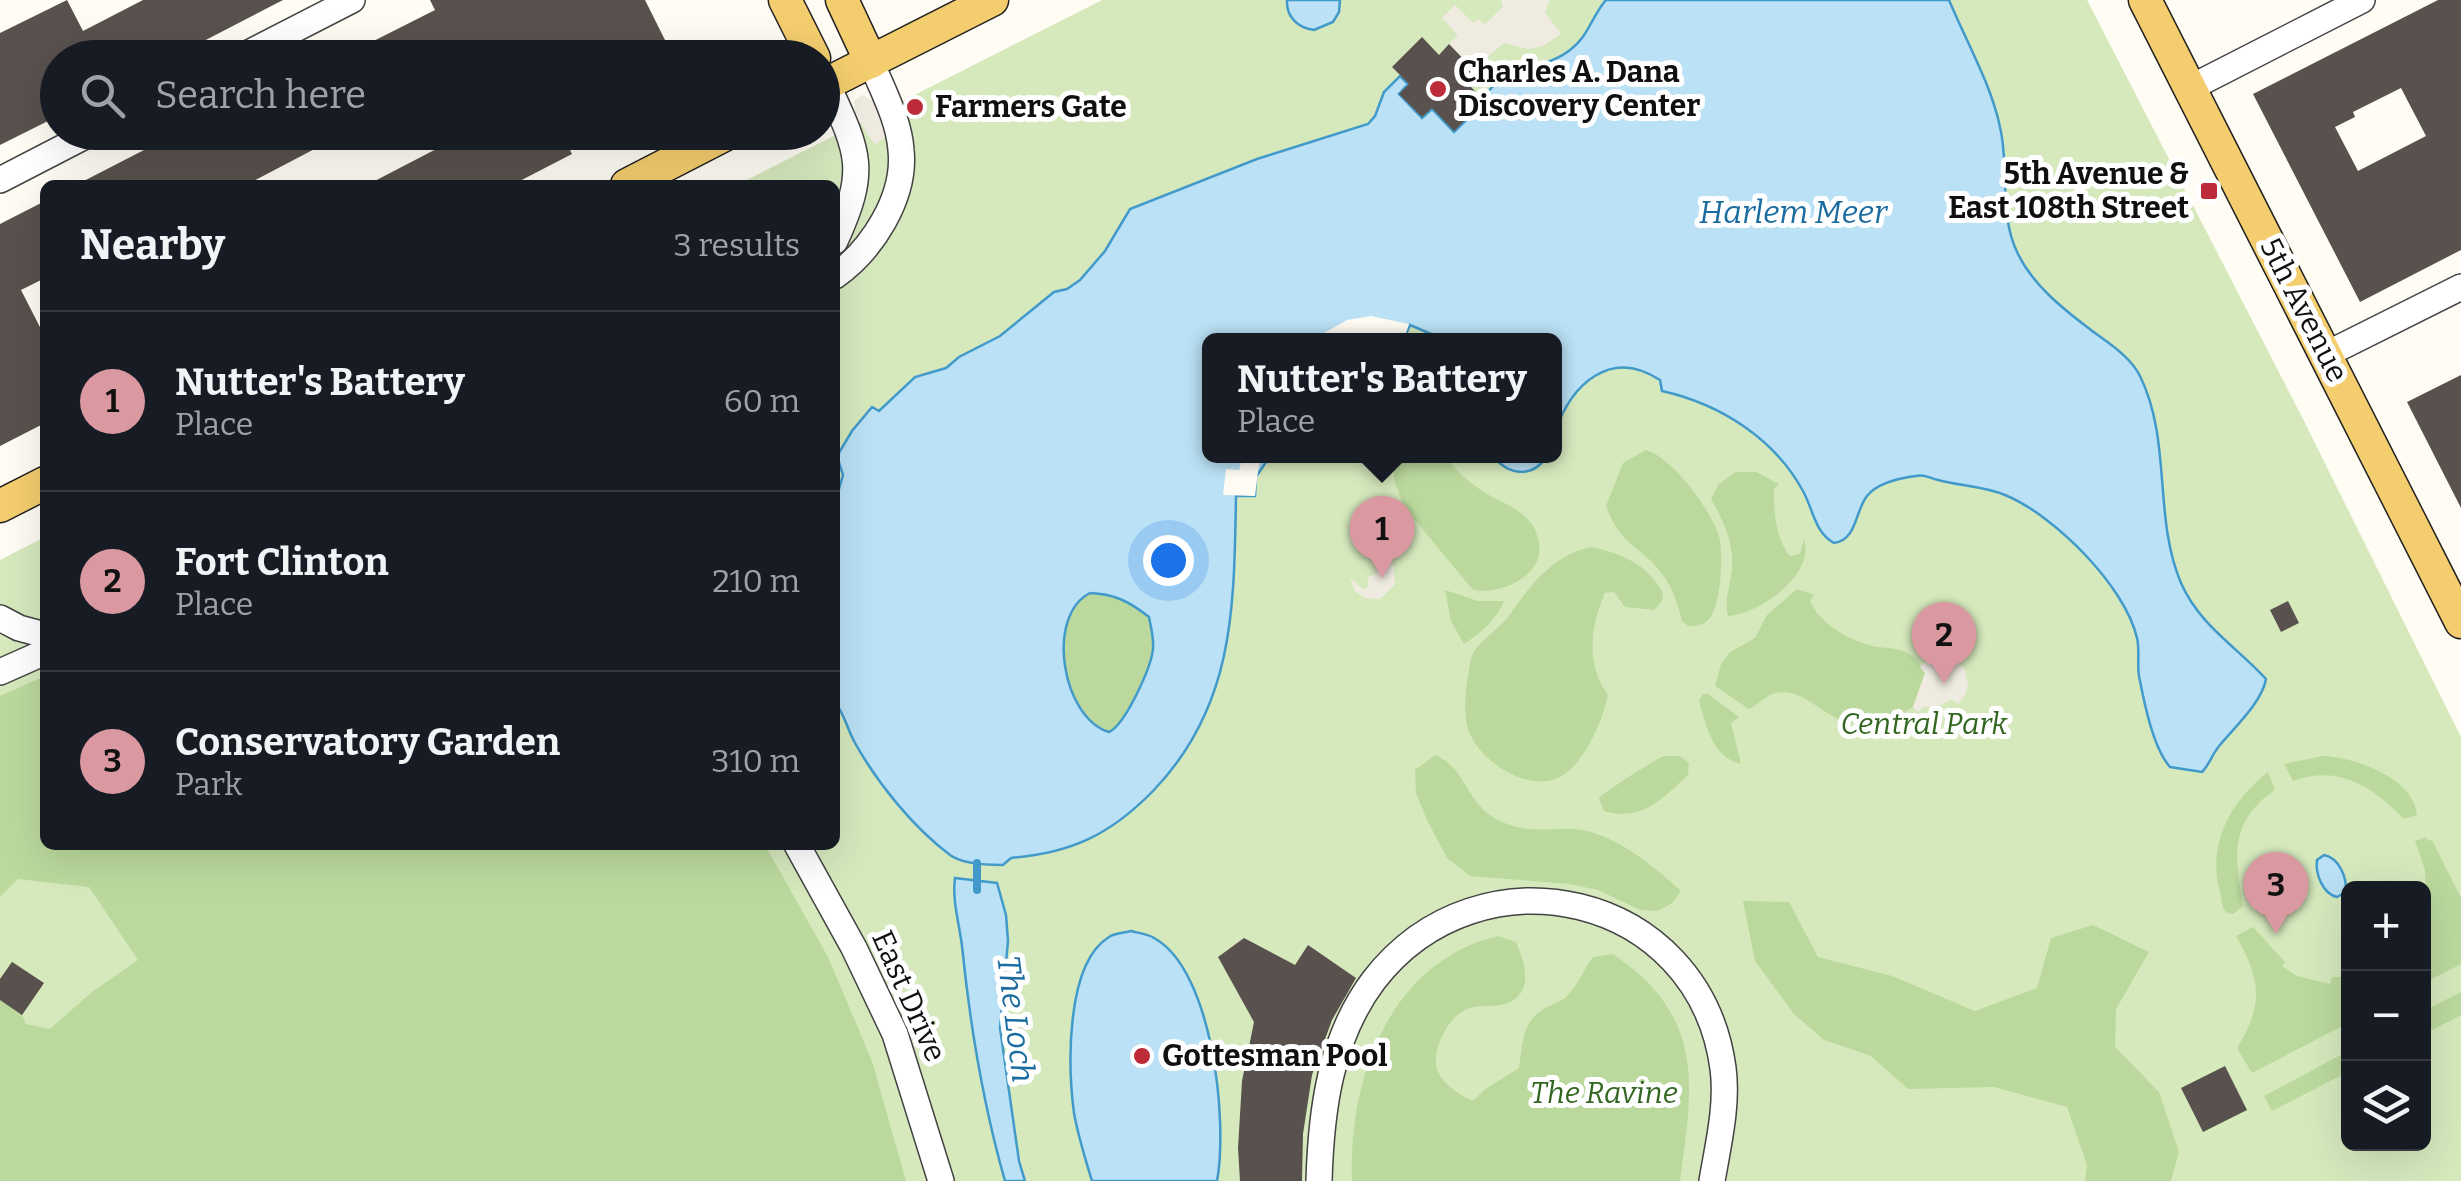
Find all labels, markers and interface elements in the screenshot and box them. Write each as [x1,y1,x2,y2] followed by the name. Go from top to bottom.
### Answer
[40,40,840,150] search box
[1458,54,1700,124] place label: Charles A. Dana Discovery Center
[75,68,130,123] icon: search
[155,72,366,118] text: Search here
[1427,78,1449,100] marker: Charles A. Dana Discovery Center
[935,89,1127,125] place label: Farmers Gate
[904,96,926,118] marker: Farmers Gate
[1948,156,2189,226] place label: 5th Avenue & East 108th Street
[2198,180,2220,202] marker: 5th Avenue & East 108th Street
[1699,193,1889,231] water label: Harlem Meer
[80,220,225,270] text: Nearby
[674,226,800,264] text: 3 results
[2252,232,2356,388] street label: 5th Avenue
[1202,333,1562,463] popup
[1237,356,1527,402] text: Nutter's Battery
[175,359,465,405] text: Nutter's Battery
[106,382,119,420] text: 1
[724,382,800,420] text: 60 m
[1237,402,1315,440] text: Place
[175,405,253,443] text: Place
[1350,496,1414,578] pin: 1
[1143,535,1194,586] your location
[175,539,389,585] text: Fort Clinton
[103,562,122,600] text: 2
[712,562,800,600] text: 210 m
[175,585,253,623] text: Place
[1912,602,1976,684] pin: 2
[1840,706,2008,742] park label: Central Park
[175,719,560,765] text: Conservatory Garden
[103,742,122,780] text: 3
[711,742,800,780] text: 310 m
[175,765,242,803] text: Park
[2244,852,2308,934] pin: 3
[2341,881,2431,1151] map controls
[2341,881,2431,971] button: +
[864,925,954,1067] street label: East Drive
[989,953,1043,1085] water label: The Loch
[2341,971,2431,1061] button: −
[1162,1038,1388,1074] place label: Gottesman Pool
[1131,1045,1153,1067] marker: Gottesman Pool
[2341,1061,2431,1151] button: layers
[1530,1075,1678,1111] park label: The Ravine

